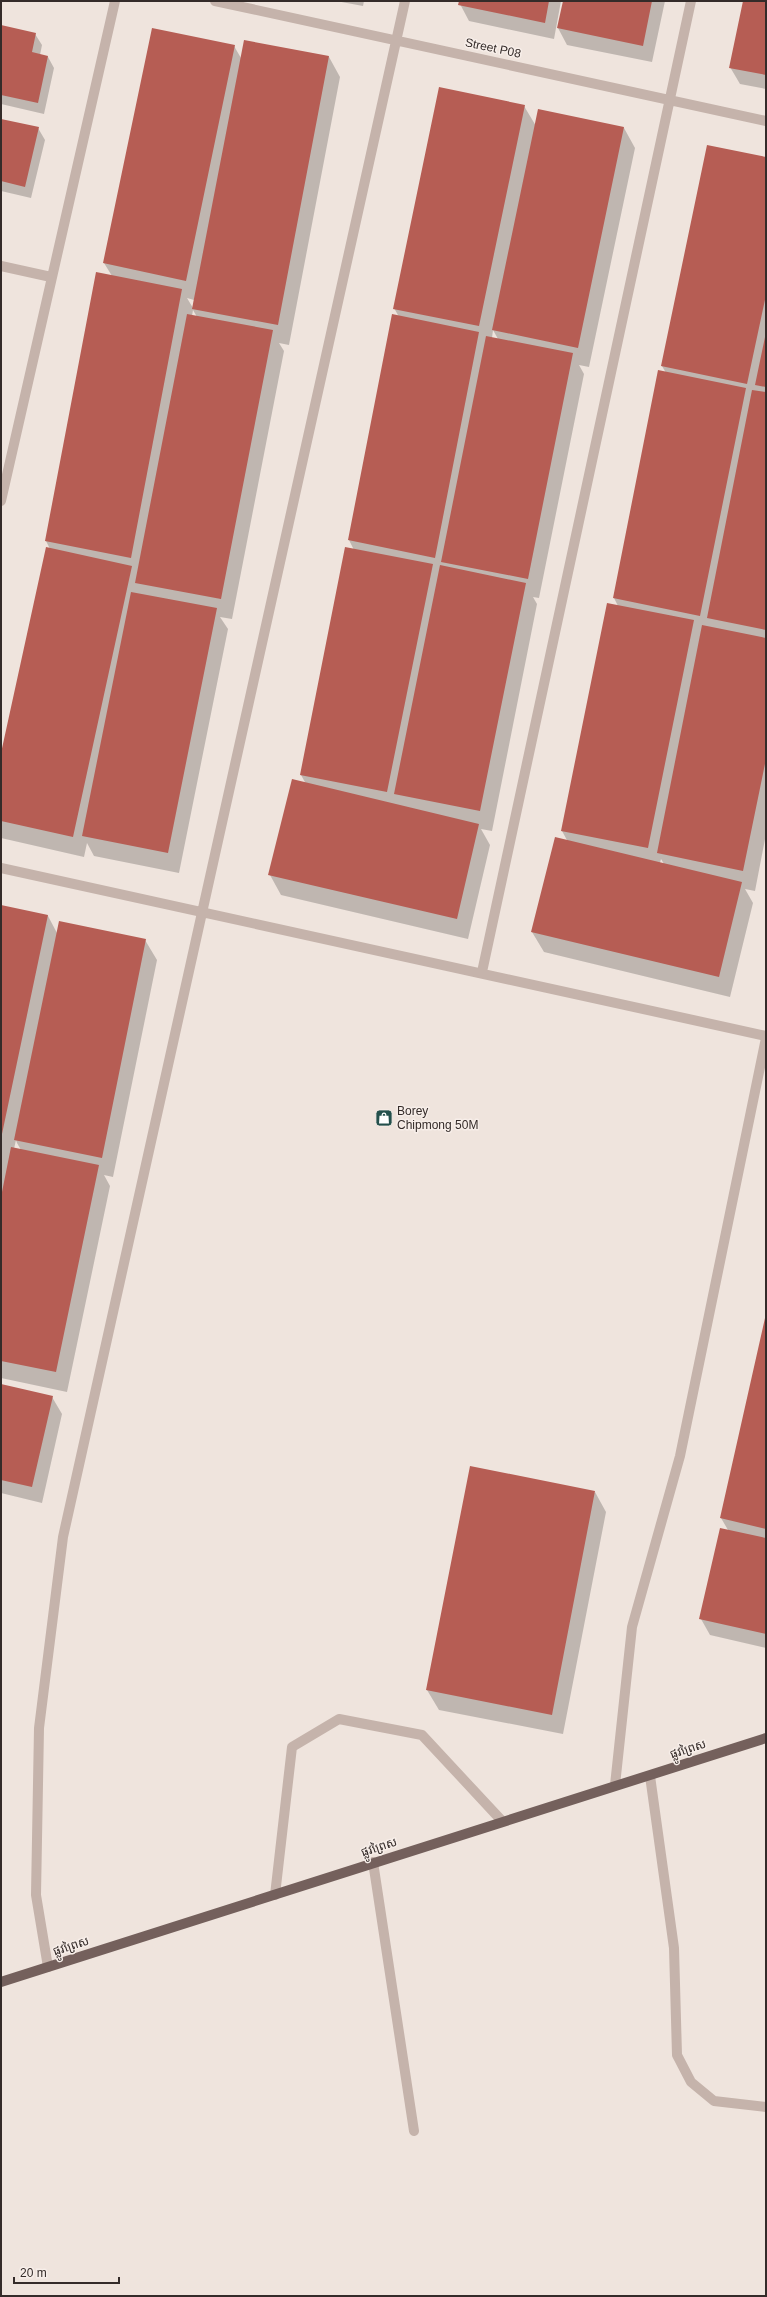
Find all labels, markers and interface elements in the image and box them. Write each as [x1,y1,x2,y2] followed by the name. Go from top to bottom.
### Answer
[464,35,523,61] street label: Street P08
[397,1104,478,1132] place label: Borey Chipmong 50M
[374,1108,394,1128] shop icon: Borey Chipmong 50M
[668,1737,709,1765] street label: ផ្លូវព្រៃស
[359,1835,400,1863] street label: ផ្លូវព្រៃស
[51,1934,92,1962] street label: ផ្លូវព្រៃស
[14,2259,119,2285] scale bar
[20,2266,47,2280] text: 20 m

